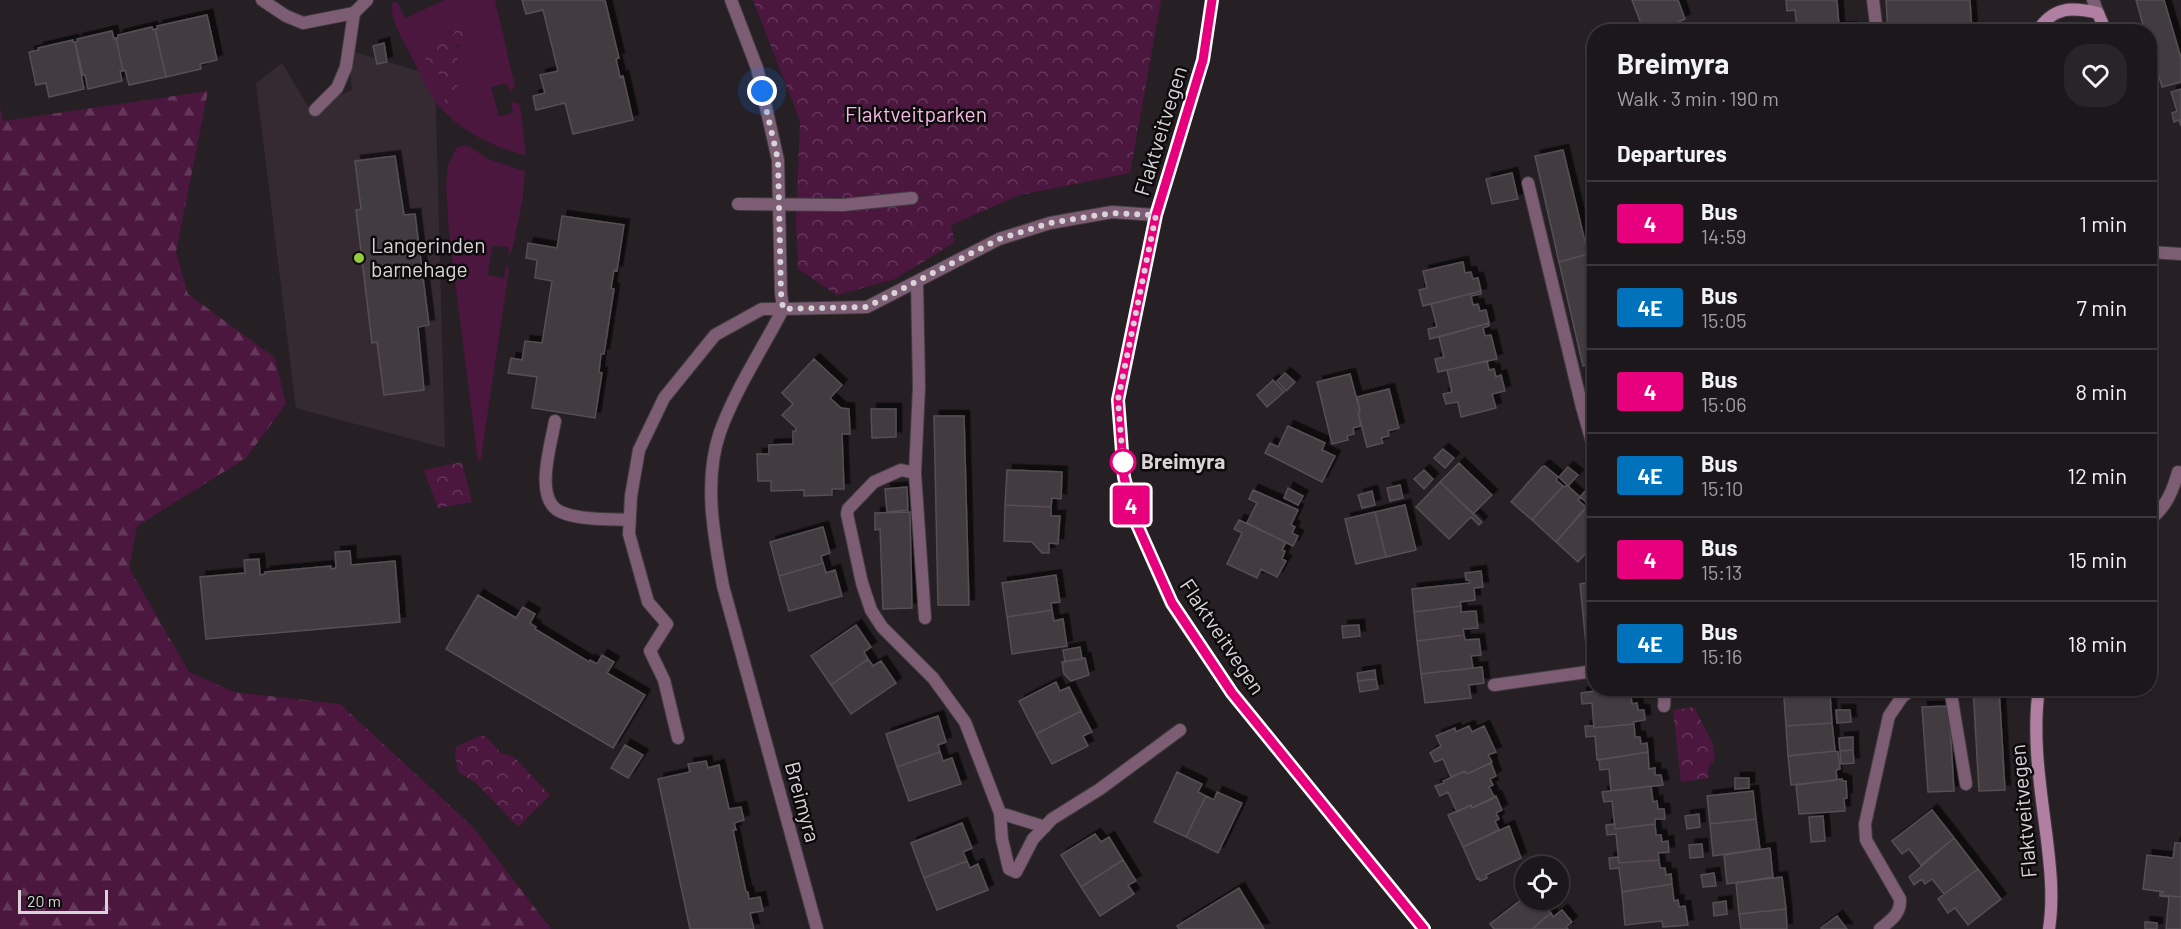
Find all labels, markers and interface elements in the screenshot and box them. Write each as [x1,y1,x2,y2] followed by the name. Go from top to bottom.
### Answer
[2064,44,2127,107] button: heart
[1617,46,1729,80] text: Breimyra
[1128,63,1191,198] street label: Flaktveitvegen
[747,76,777,106] your location
[1617,86,1779,110] text: Walk · 3 min · 190 m
[845,101,987,126] park label: Flaktveitparken
[1617,140,1727,166] text: Departures
[1701,198,1738,224] text: Bus
[2079,210,2127,236] text: 1 min
[1644,211,1656,236] text: 4
[1701,224,1747,248] text: 14:59
[371,232,486,281] place label: Langerinden barnehage
[352,251,366,265] marker: Langerinden barnehage
[1701,282,1738,308] text: Bus
[2077,294,2127,320] text: 7 min
[1638,295,1662,320] text: 4E
[1701,308,1747,332] text: 15:05
[1701,366,1738,392] text: Bus
[2075,378,2127,404] text: 8 min
[1644,379,1656,404] text: 4
[1701,392,1747,416] text: 15:06
[1141,448,1225,473] place label: Breimyra
[1110,449,1136,475] marker: Breimyra
[1701,450,1738,476] text: Bus
[2067,462,2127,488] text: 12 min
[1638,463,1662,488] text: 4E
[1701,476,1743,500] text: 15:10
[1112,486,1150,524] line badge: 4
[1125,493,1137,518] text: 4
[1701,534,1738,560] text: Bus
[2068,546,2127,572] text: 15 min
[1644,547,1656,572] text: 4
[1701,560,1742,584] text: 15:13
[1175,574,1271,699] street label: Flaktveitvegen
[1701,618,1738,644] text: Bus
[2068,630,2127,656] text: 18 min
[1638,631,1662,656] text: 4E
[1701,644,1742,668] text: 15:16
[2004,743,2041,879] street label: Flaktveitvegen
[781,759,826,845] street label: Breimyra
[1515,856,1569,910] map controls
[1515,856,1569,910] button: locate
[18,887,108,914] scale bar
[27,891,61,910] text: 20 m

